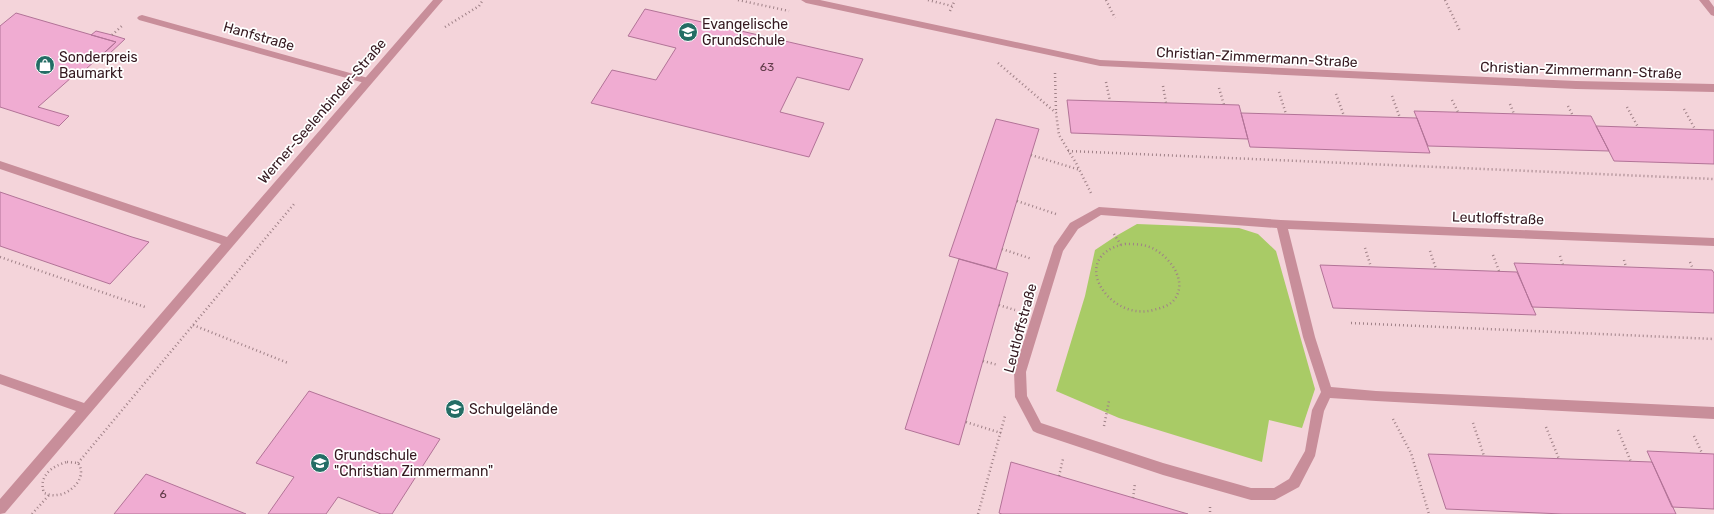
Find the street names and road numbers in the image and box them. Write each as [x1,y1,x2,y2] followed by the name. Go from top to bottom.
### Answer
[221,18,296,55] street label: Hanfstraße
[255,35,390,187] street label: Werner-Seelenbinder-Straße
[1156,44,1358,71] street label: Christian-Zimmermann-Straße
[1480,58,1682,83] street label: Christian-Zimmermann-Straße
[1452,208,1544,229] street label: Leutloffstraße
[1000,281,1041,375] street label: Leutloffstraße

